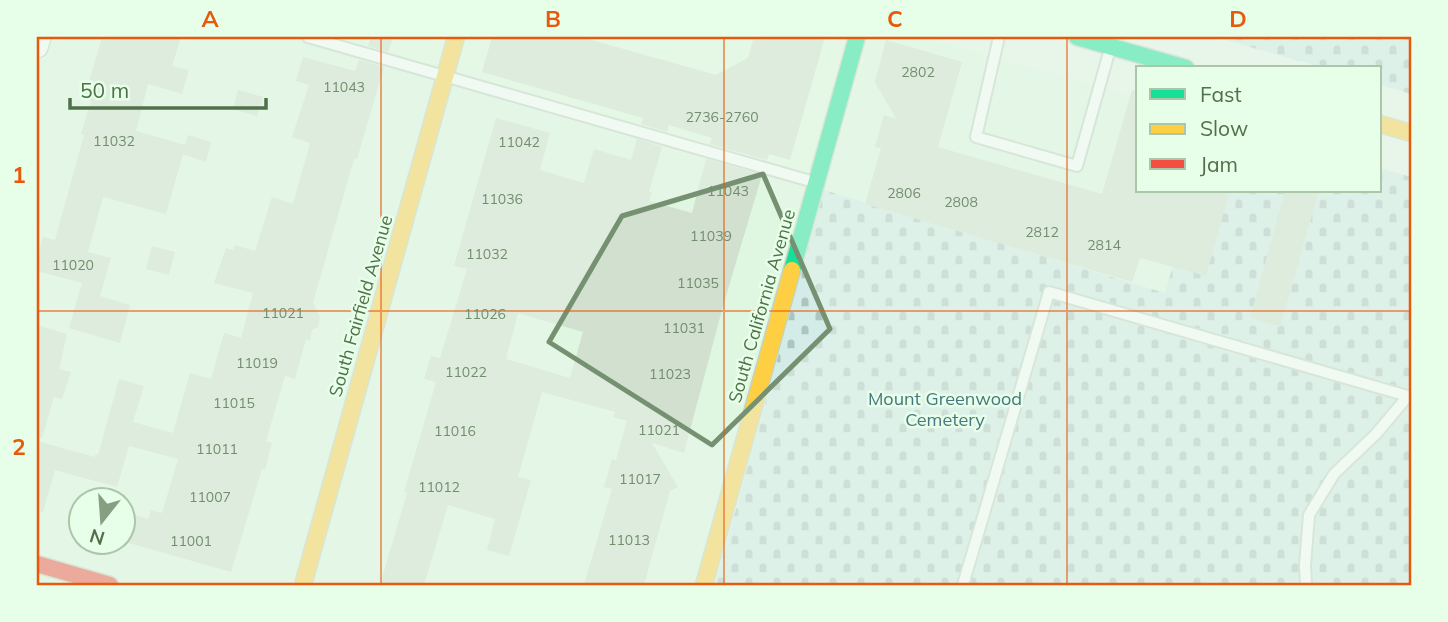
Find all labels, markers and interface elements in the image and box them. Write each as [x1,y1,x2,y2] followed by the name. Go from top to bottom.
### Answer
[201,4,219,33] text: A
[545,4,561,33] text: B
[887,4,903,33] text: C
[1229,4,1247,33] text: D
[901,63,935,81] house number: 2802
[70,66,266,110] scale bar
[1136,66,1382,192] legend
[80,77,129,103] text: 50 m
[323,78,365,96] house number: 11043
[1200,81,1242,107] text: Fast
[685,108,759,126] house number: 2736-2760
[1200,115,1248,141] text: Slow
[93,132,135,150] house number: 11032
[498,133,540,151] house number: 11042
[1200,151,1238,177] text: Jam
[12,160,26,189] text: 1
[707,182,749,200] house number: 11043
[887,184,921,202] house number: 2806
[481,190,523,208] house number: 11036
[944,193,978,211] house number: 2808
[723,206,800,405] street label: South California Avenue
[324,212,397,399] street label: South Fairfield Avenue
[1025,223,1059,241] house number: 2812
[690,227,732,245] house number: 11039
[1087,236,1121,254] house number: 2814
[466,245,508,263] house number: 11032
[52,256,94,274] house number: 11020
[677,274,719,292] house number: 11035
[262,304,304,322] house number: 11021
[464,305,506,323] house number: 11026
[663,319,705,337] house number: 11031
[236,354,278,372] house number: 11019
[445,363,487,381] house number: 11022
[649,365,691,383] house number: 11023
[868,387,1022,431] park label: Mount Greenwood Cemetery
[213,394,255,412] house number: 11015
[638,421,680,439] house number: 11021
[434,422,476,440] house number: 11016
[12,432,26,461] text: 2
[196,440,238,458] house number: 11011
[619,470,661,488] house number: 11017
[418,478,460,496] house number: 11012
[66,486,136,556] north arrow
[189,488,231,506] house number: 11007
[87,524,107,551] text: N
[608,531,650,549] house number: 11013
[170,532,212,550] house number: 11001

